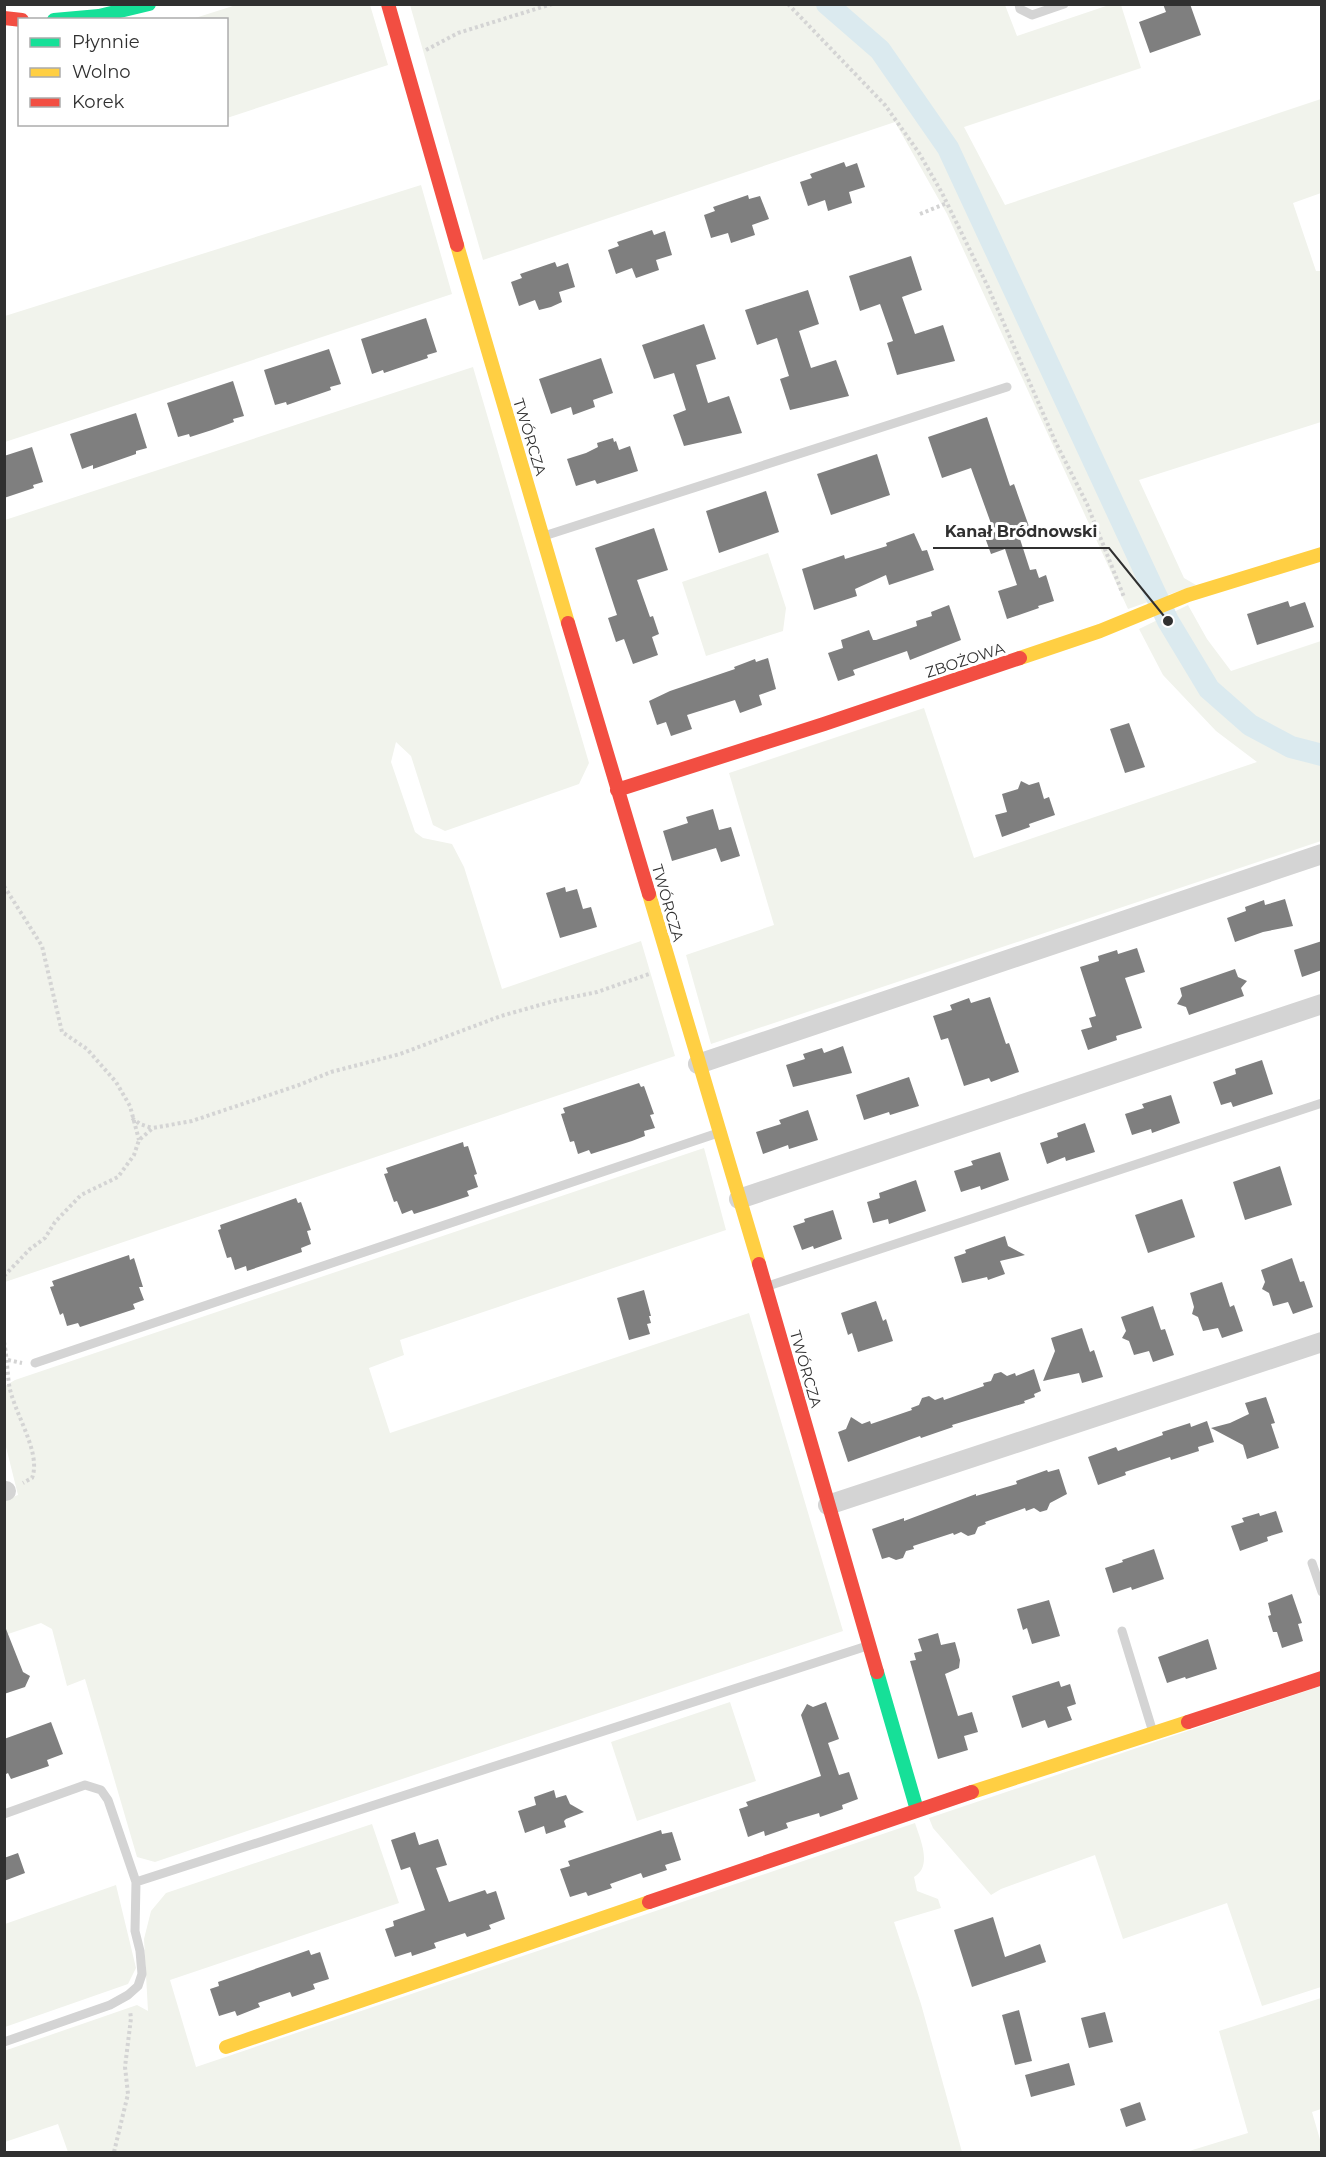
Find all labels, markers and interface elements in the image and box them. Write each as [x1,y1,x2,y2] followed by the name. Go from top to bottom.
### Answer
[18,18,228,126] legend
[72,31,140,53] text: Płynnie
[72,61,131,83] text: Wolno
[72,91,125,113] text: Korek
[509,396,551,478] street label: TWÓRCZA
[933,514,1109,548] callout: Kanał Bródnowski
[945,522,1097,541] text: Kanał Bródnowski
[923,638,1007,682] street label: ZBOŻOWA
[648,862,688,944] street label: TWÓRCZA
[786,1328,826,1410] street label: TWÓRCZA

